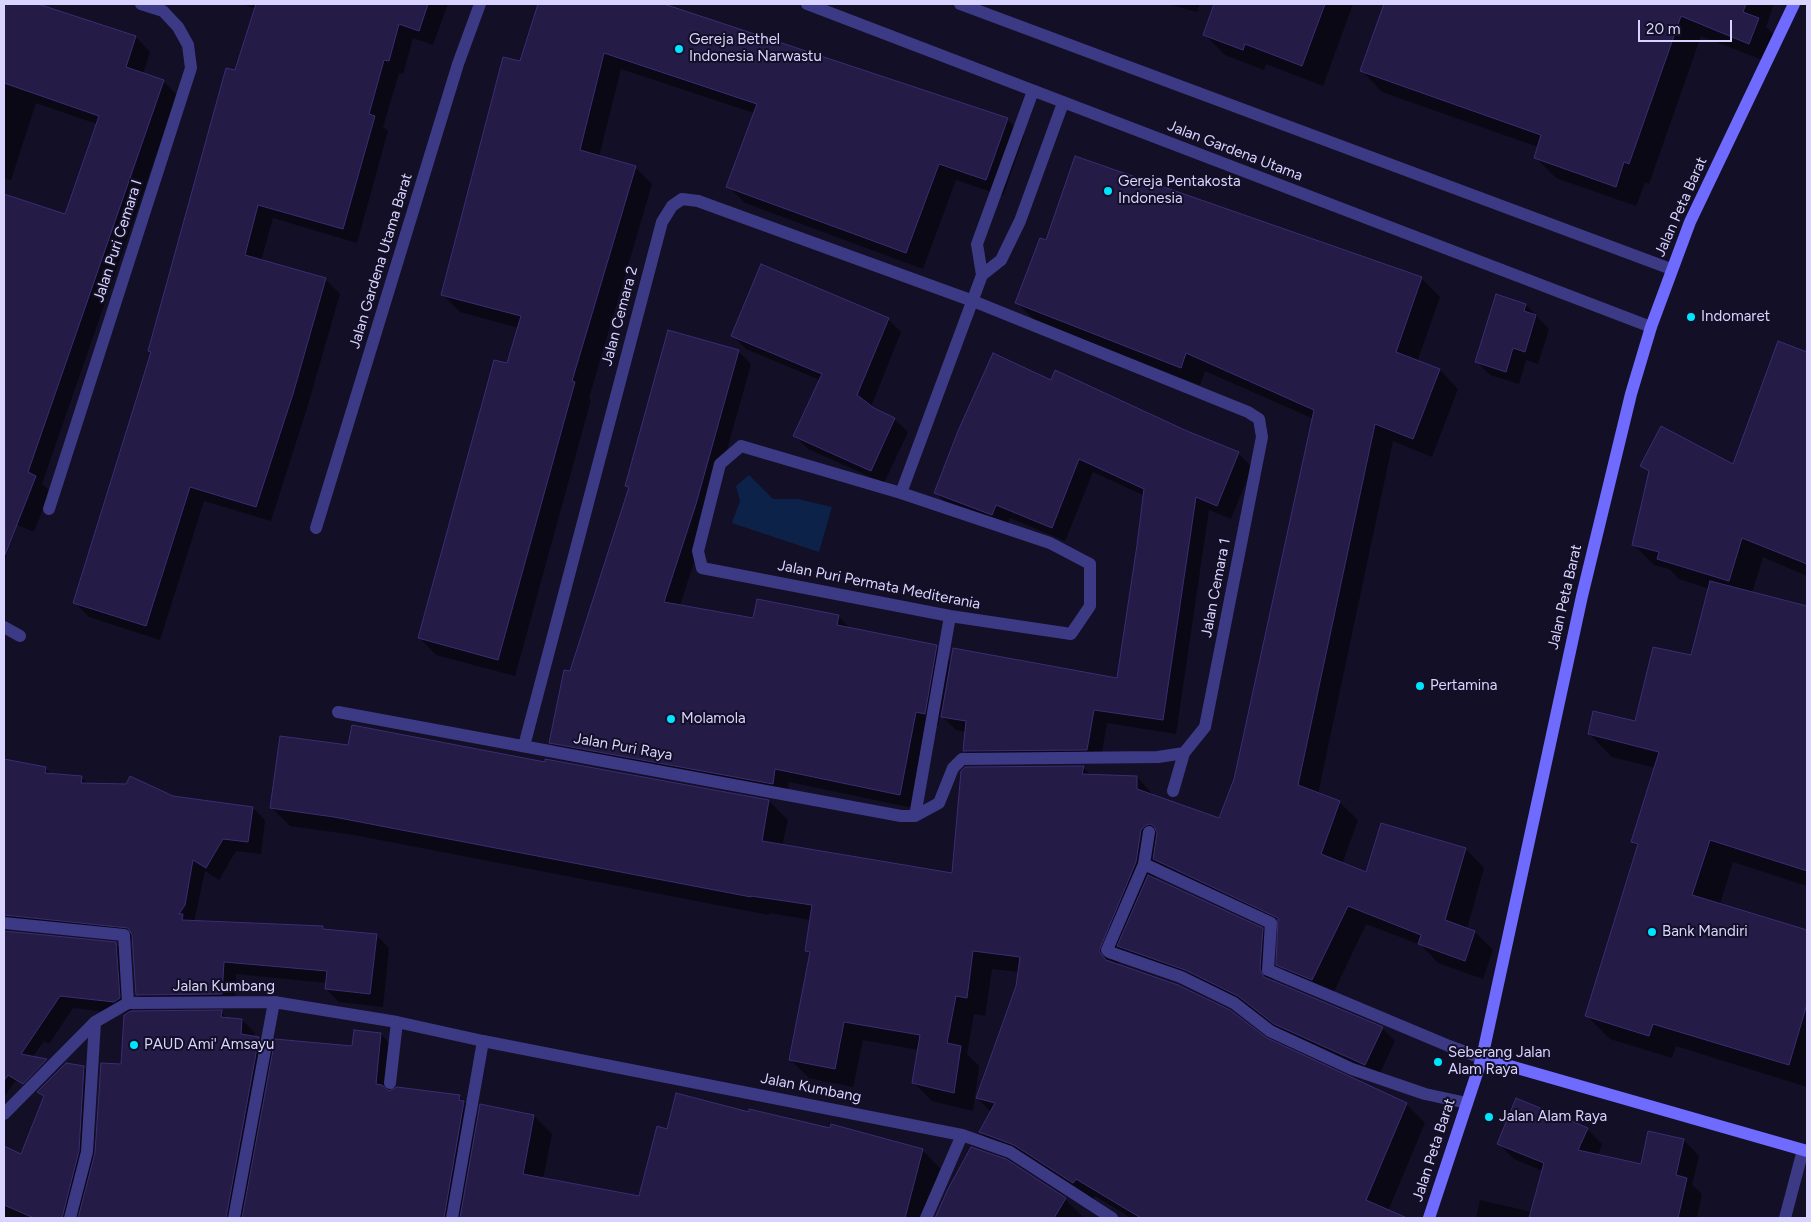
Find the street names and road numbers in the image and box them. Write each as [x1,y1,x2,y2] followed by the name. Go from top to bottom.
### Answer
[1165,117,1305,185] street label: Jalan Gardena Utama
[1651,154,1711,260] street label: Jalan Peta Barat
[346,171,416,351] street label: Jalan Gardena Utama Barat
[90,178,146,304] street label: Jalan Puri Cemara I
[598,264,642,368] street label: Jalan Cemara 2
[1198,537,1234,639] street label: Jalan Cemara 1
[1544,543,1586,651] street label: Jalan Peta Barat
[776,557,982,613] street label: Jalan Puri Permata Mediterania
[572,729,674,765] street label: Jalan Puri Raya
[173,978,275,996] street label: Jalan Kumbang
[759,1069,863,1107] street label: Jalan Kumbang
[1409,1096,1459,1204] street label: Jalan Peta Barat

